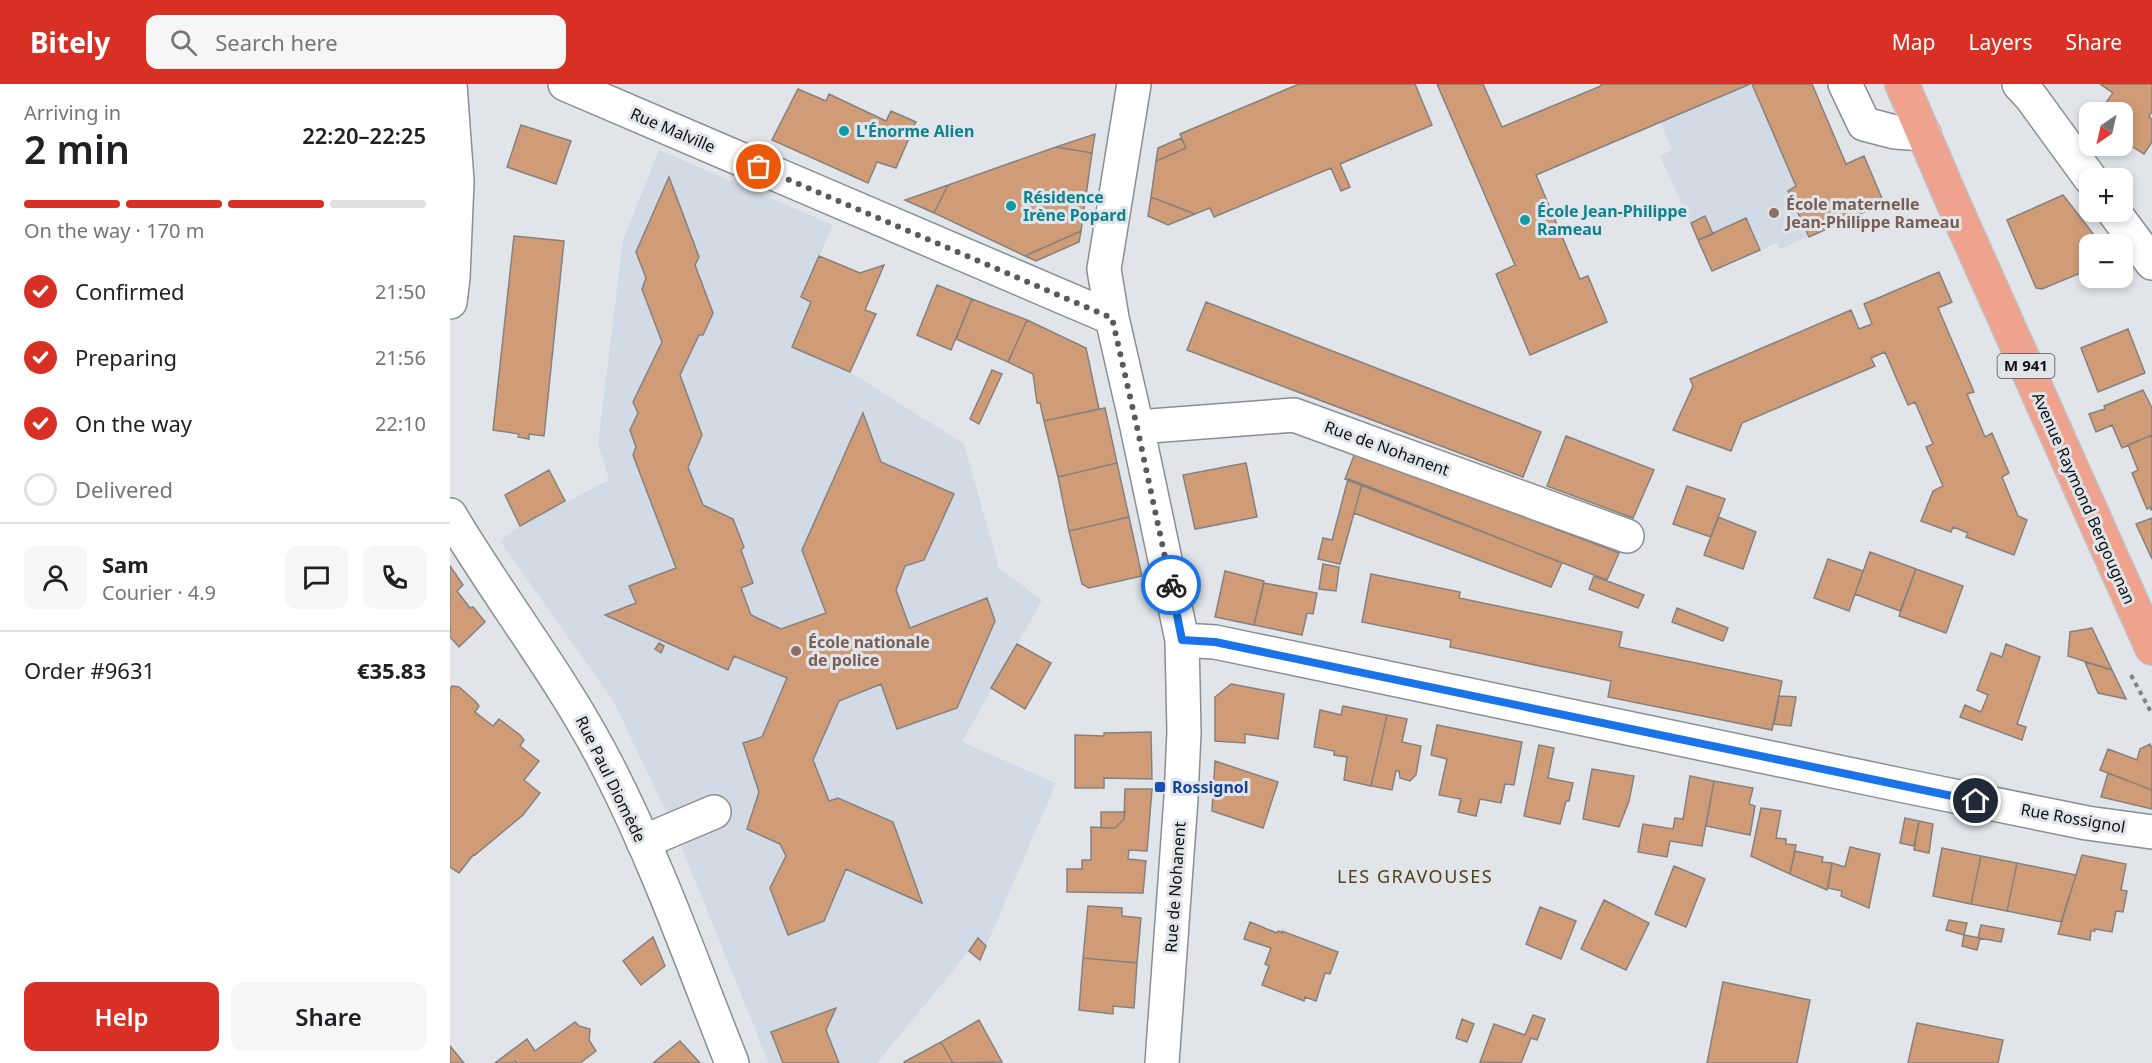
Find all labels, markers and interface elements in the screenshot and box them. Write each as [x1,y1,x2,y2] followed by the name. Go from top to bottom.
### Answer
[146,15,566,69] search box
[30,23,110,61] text: Bitely
[167,26,200,59] icon: search
[215,27,338,57] text: Search here
[1892,28,1936,56] text: Map
[1969,28,2033,56] text: Layers
[2066,28,2122,56] text: Share
[24,99,121,126] text: Arriving in
[627,102,719,158] street label: Rue Malville
[2079,102,2133,156] north arrow
[2079,102,2133,288] map controls
[302,120,426,150] text: 22:20–22:25
[856,120,974,142] place label: L'Énorme Alien
[24,122,130,175] text: 2 min
[837,124,851,138] marker: L'Énorme Alien
[733,141,784,192] pin
[742,150,775,183] icon: bag
[2079,168,2133,222] button: +
[1023,186,1126,226] place label: Résidence Irène Popard
[1784,193,1960,233] place label: École maternelle Jean-Philippe Rameau
[1004,199,1018,213] marker: Résidence Irène Popard
[1537,200,1687,240] place label: École Jean-Philippe Rameau
[1767,206,1781,220] marker: École maternelle Jean-Philippe Rameau
[1518,213,1532,227] marker: École Jean-Philippe Rameau
[24,217,204,244] text: On the way · 170 m
[2079,234,2133,288] button: −
[24,275,57,308] icon: check
[75,276,185,306] text: Confirmed
[375,278,426,305] text: 21:50
[24,341,57,374] icon: check
[75,342,177,372] text: Preparing
[375,344,426,371] text: 21:56
[1998,354,2054,378] road number: M 941
[2027,389,2141,607] street label: Avenue Raymond Bergougnan
[24,407,57,440] icon: check
[75,408,192,438] text: On the way
[375,410,426,437] text: 22:10
[1322,415,1453,481] street label: Rue de Nohanent
[75,474,173,504] text: Delivered
[24,546,87,609] button: person
[285,546,348,609] button: chat
[363,546,426,609] button: phone
[102,549,149,579] text: Sam
[1141,555,1201,615] courier
[1155,569,1188,602] icon: bike
[102,579,216,606] text: Courier · 4.9
[808,631,930,671] place label: École nationale de police
[789,644,803,658] marker: École nationale de police
[24,655,155,685] text: Order #9631
[357,655,426,685] text: €35.83
[571,712,651,846] street label: Rue Paul Diomède
[1950,775,2001,826] pin
[1172,776,1249,798] place label: Rossignol
[1153,780,1167,794] marker: Rossignol
[1959,784,1992,817] icon: home
[2019,798,2127,838] street label: Rue Rossignol
[1159,821,1191,953] street label: Rue de Nohanent
[1337,864,1493,888] district label: LES GRAVOUSES
[24,982,219,1051] button: Help
[231,982,426,1051] button: Share

